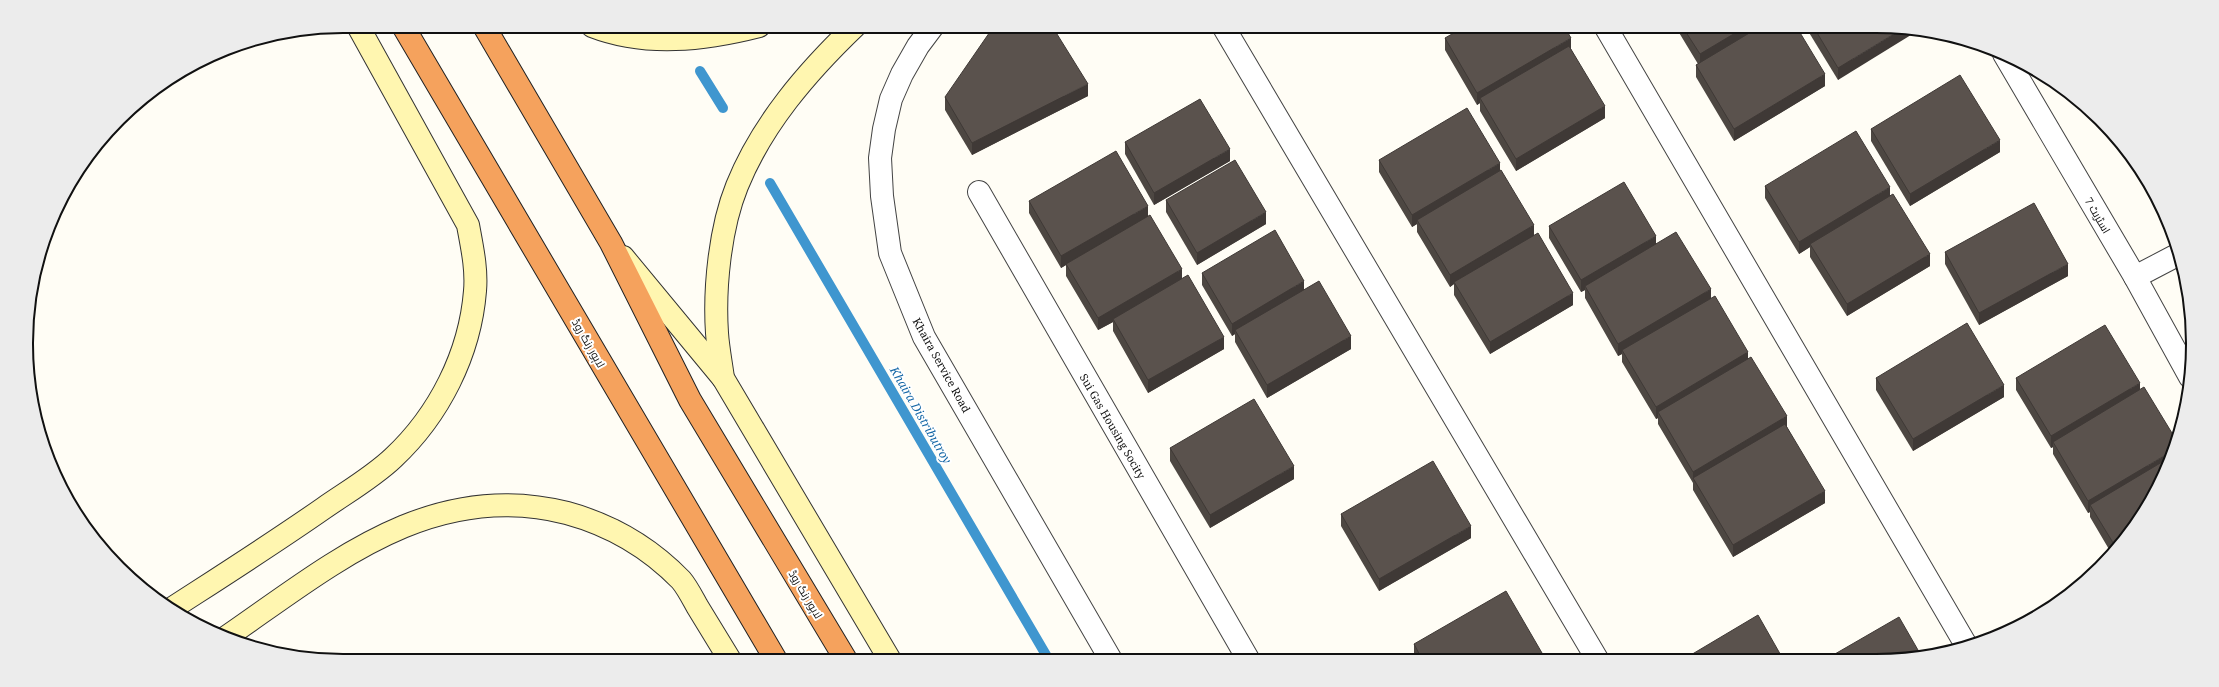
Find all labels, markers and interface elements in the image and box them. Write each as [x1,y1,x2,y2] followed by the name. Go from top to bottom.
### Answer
[2082,194,2114,236] street label: اسٹریٹ 7
[910,315,974,415] street label: Khaira Service Road
[568,316,609,371] street label: لاہور رنگ روڈ
[886,362,956,467] water label: Khaira Distributroy
[1077,371,1150,482] street label: Sui Gas Housing Socity
[785,567,826,622] street label: لاہور رنگ روڈ

